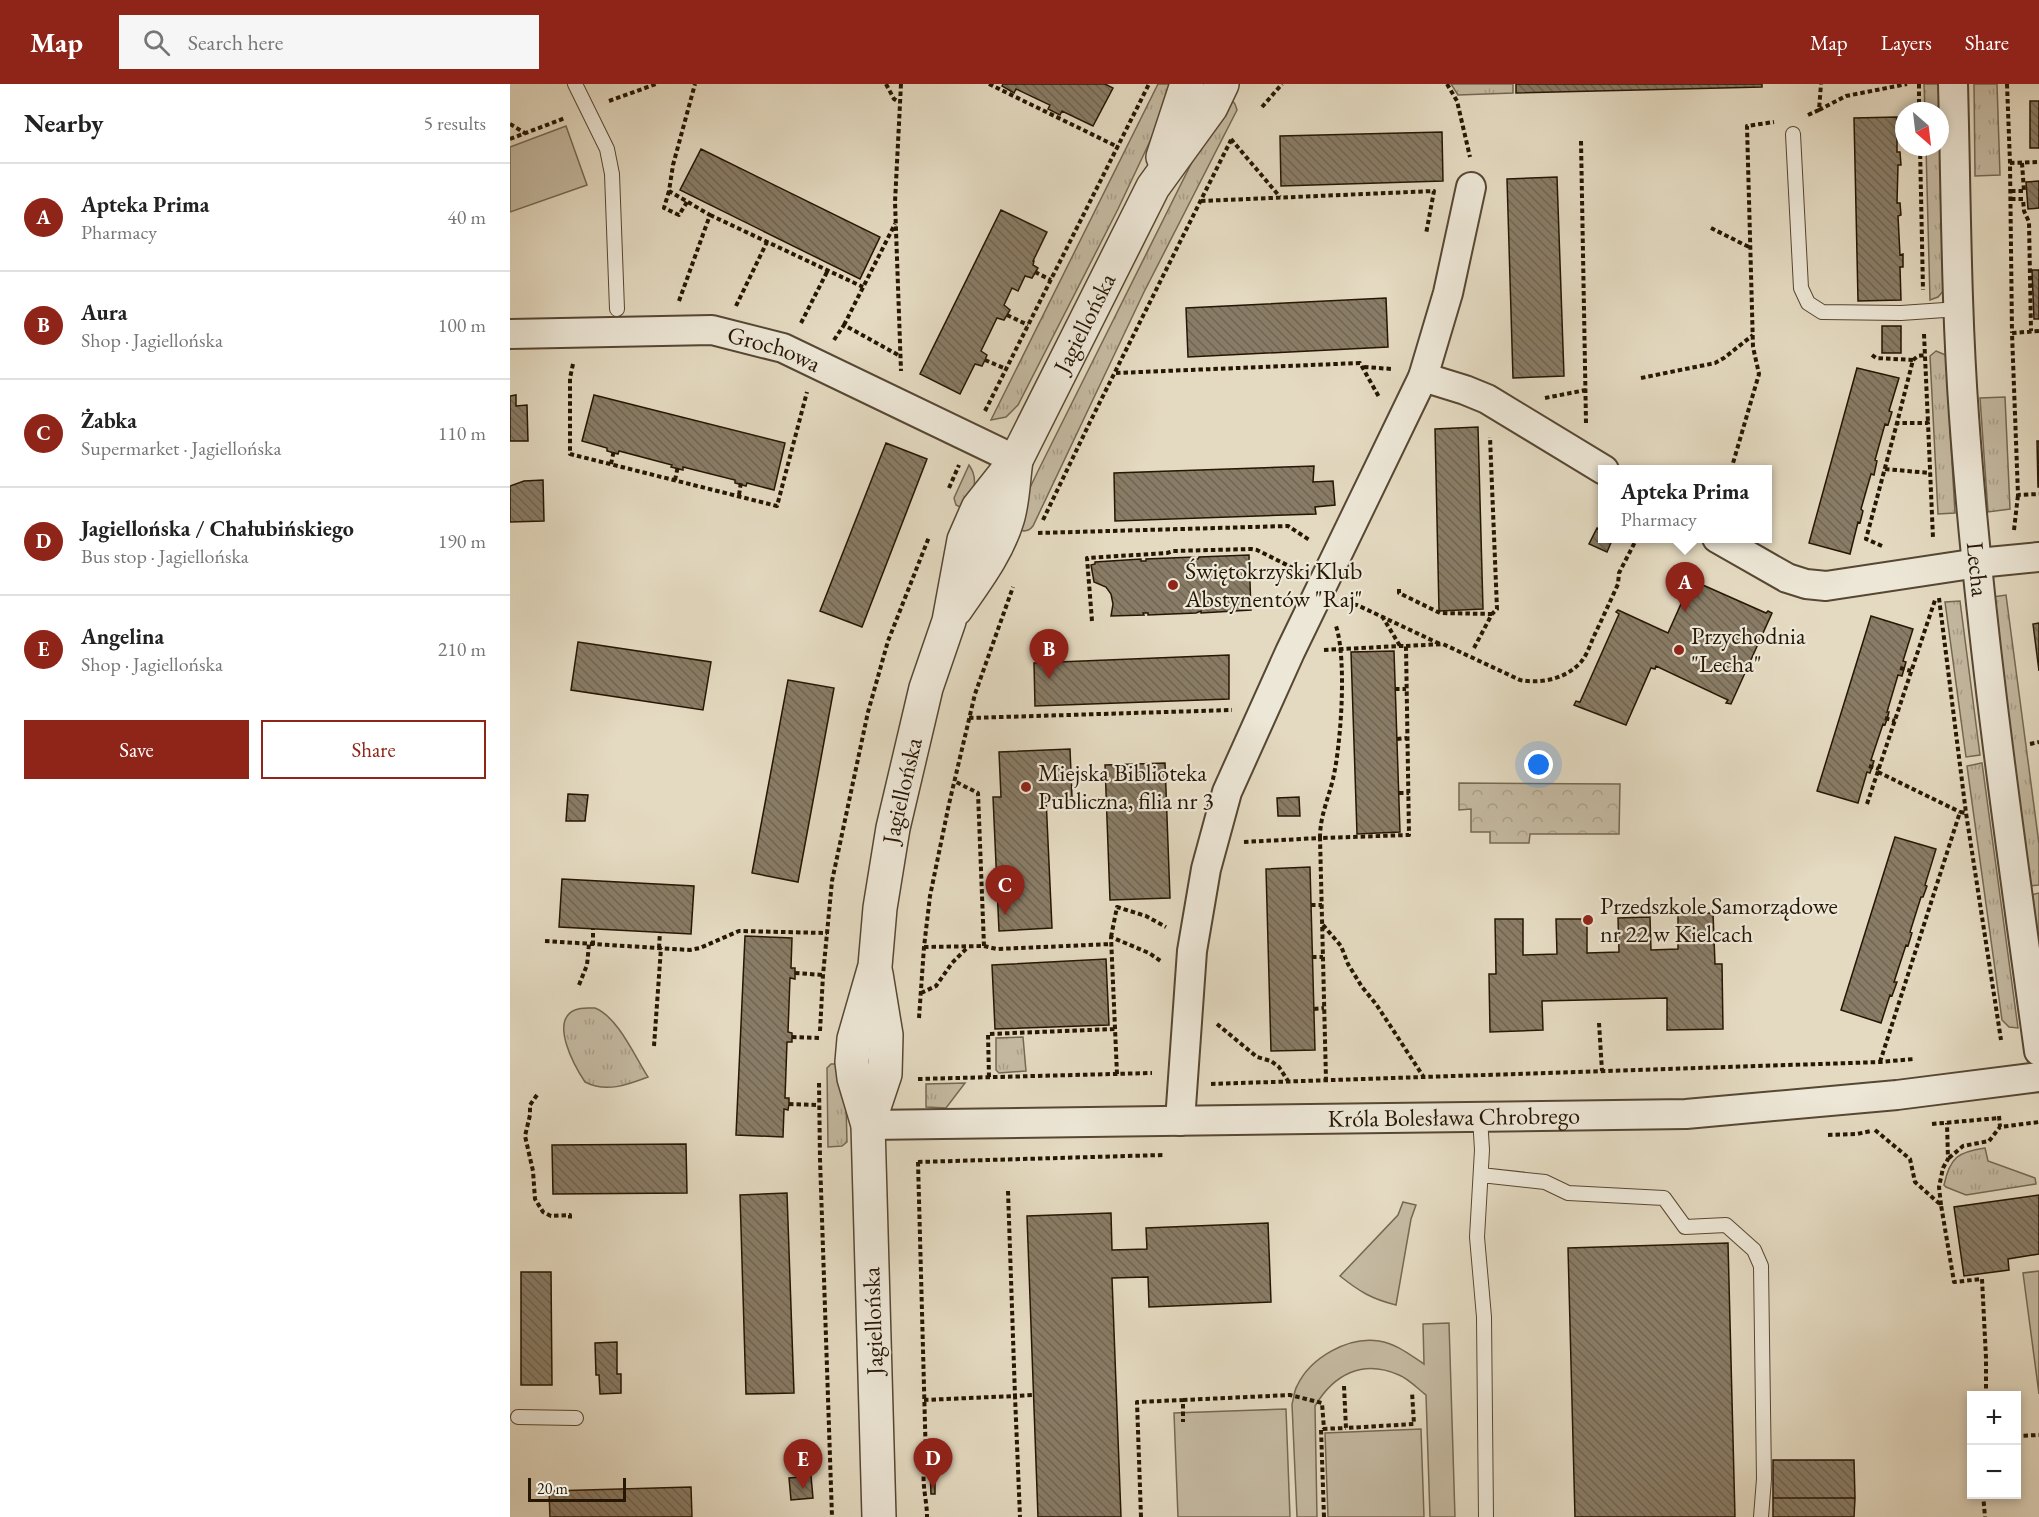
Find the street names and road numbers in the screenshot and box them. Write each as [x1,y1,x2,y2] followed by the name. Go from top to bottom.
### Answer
[1045,267,1123,380] street label: Jagiellońska
[724,319,826,379] street label: Grochowa
[1960,540,1996,598] street label: Lecha
[874,734,929,848] street label: Jagiellońska
[1328,1099,1580,1134] street label: Króla Bolesława Chrobrego
[855,1266,890,1378] street label: Jagiellońska

